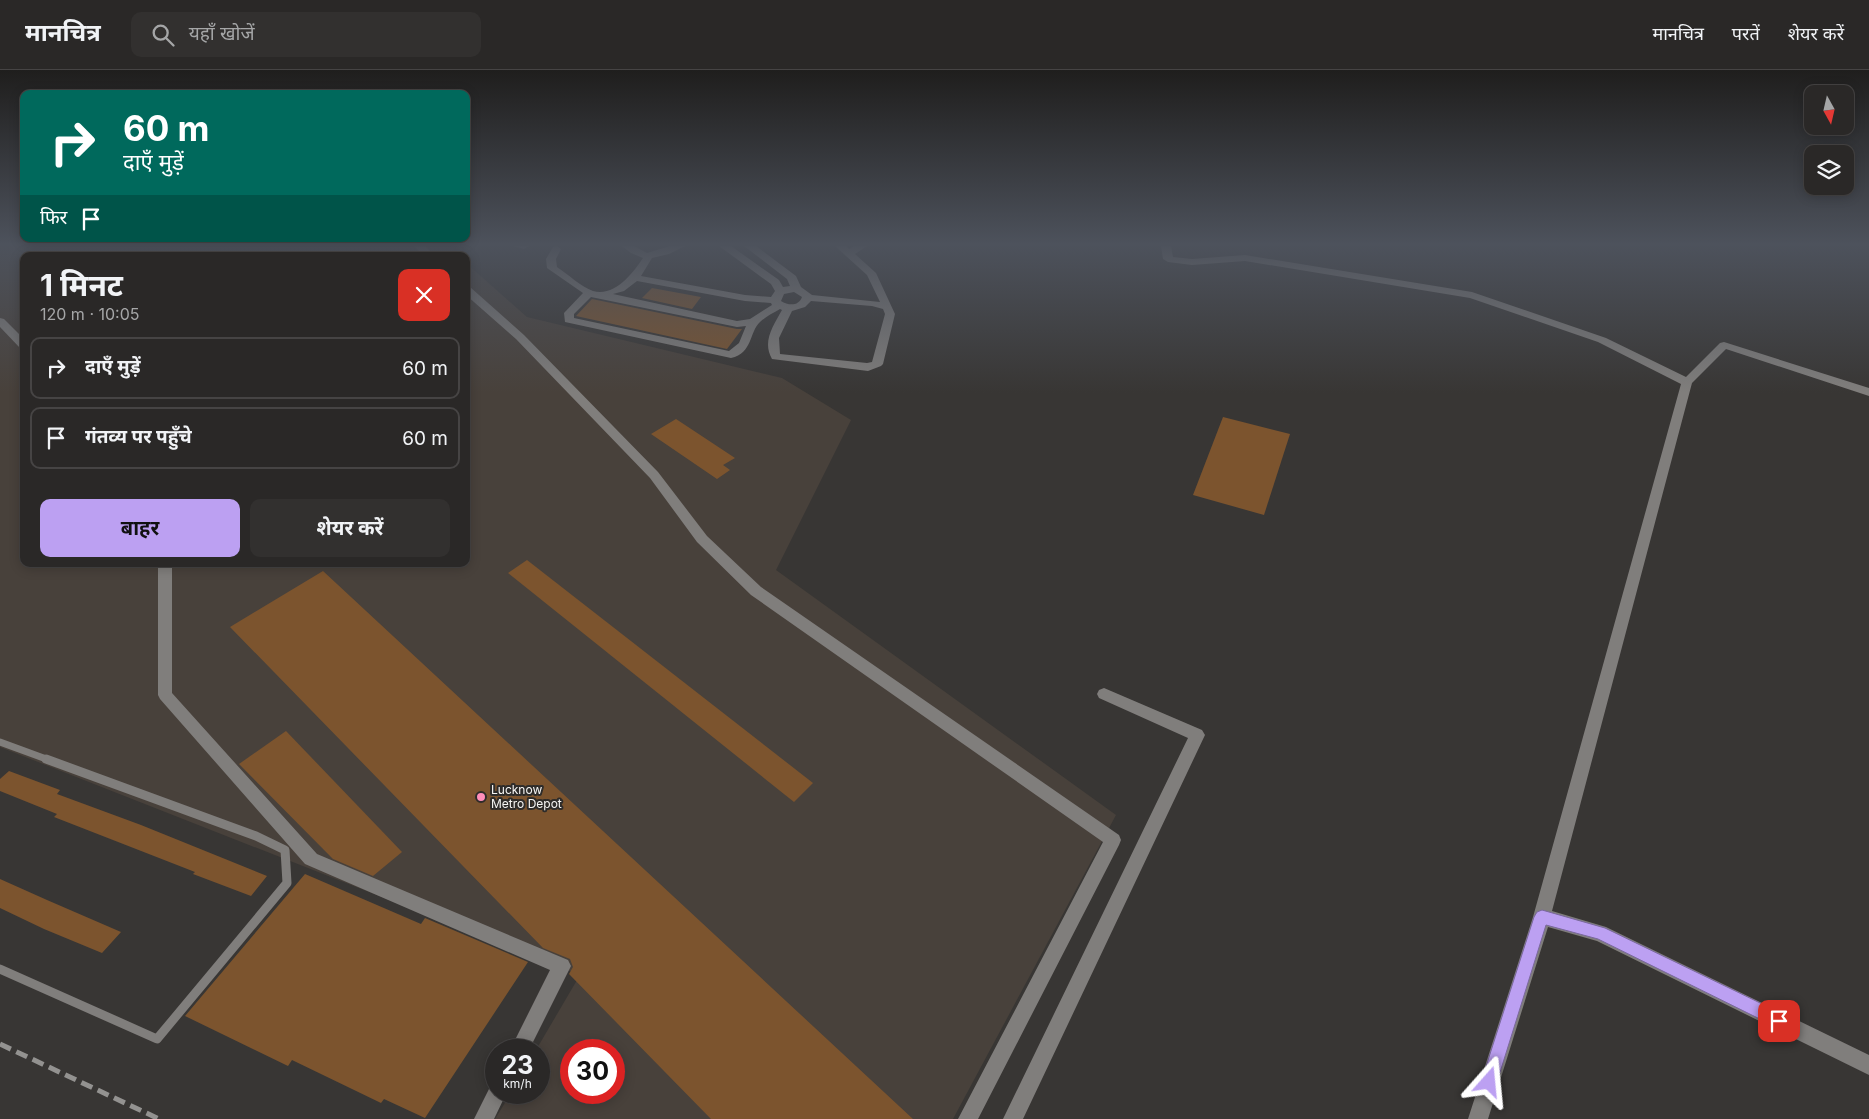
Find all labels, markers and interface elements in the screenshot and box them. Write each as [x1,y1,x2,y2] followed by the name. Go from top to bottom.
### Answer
[131,12,481,57] search box
[25,18,101,47] text: मानचित्र
[149,21,177,49] icon: search
[189,22,255,45] text: यहाँ खोजें
[1652,23,1704,44] text: मानचित्र
[1732,23,1760,44] text: परतें
[1788,23,1844,44] text: शेयर करें
[1804,85,1854,135] north arrow
[1804,85,1854,195] map controls
[123,107,210,149] text: 60 m
[40,110,105,175] icon: right
[1804,145,1854,195] button: layers
[123,149,184,175] text: दाएँ मुड़ें
[77,205,105,233] icon: arrive
[40,206,67,229] text: फिर
[40,267,123,303] text: 1 मिनट
[398,269,450,321] button: close
[40,304,140,324] text: 120 m · 10:05
[42,354,70,382] icon: right
[85,355,141,378] text: दाएँ मुड़ें
[402,357,448,380] text: 60 m
[42,424,70,452] icon: arrive
[85,425,192,448] text: गंतव्य पर पहुँचे
[402,427,448,450] text: 60 m
[40,499,240,557] button: बाहर
[250,499,450,557] button: शेयर करें
[491,782,562,811] place label: Lucknow Metro Depot
[475,791,487,803] marker: Lucknow Metro Depot
[1758,1000,1800,1042] pin
[1765,1007,1793,1035] icon: arrive
[560,1039,625,1104] speed limit sign: 30
[502,1050,533,1080] text: 23
[1462,1055,1514,1107] position arrow
[503,1076,532,1091] text: km/h

